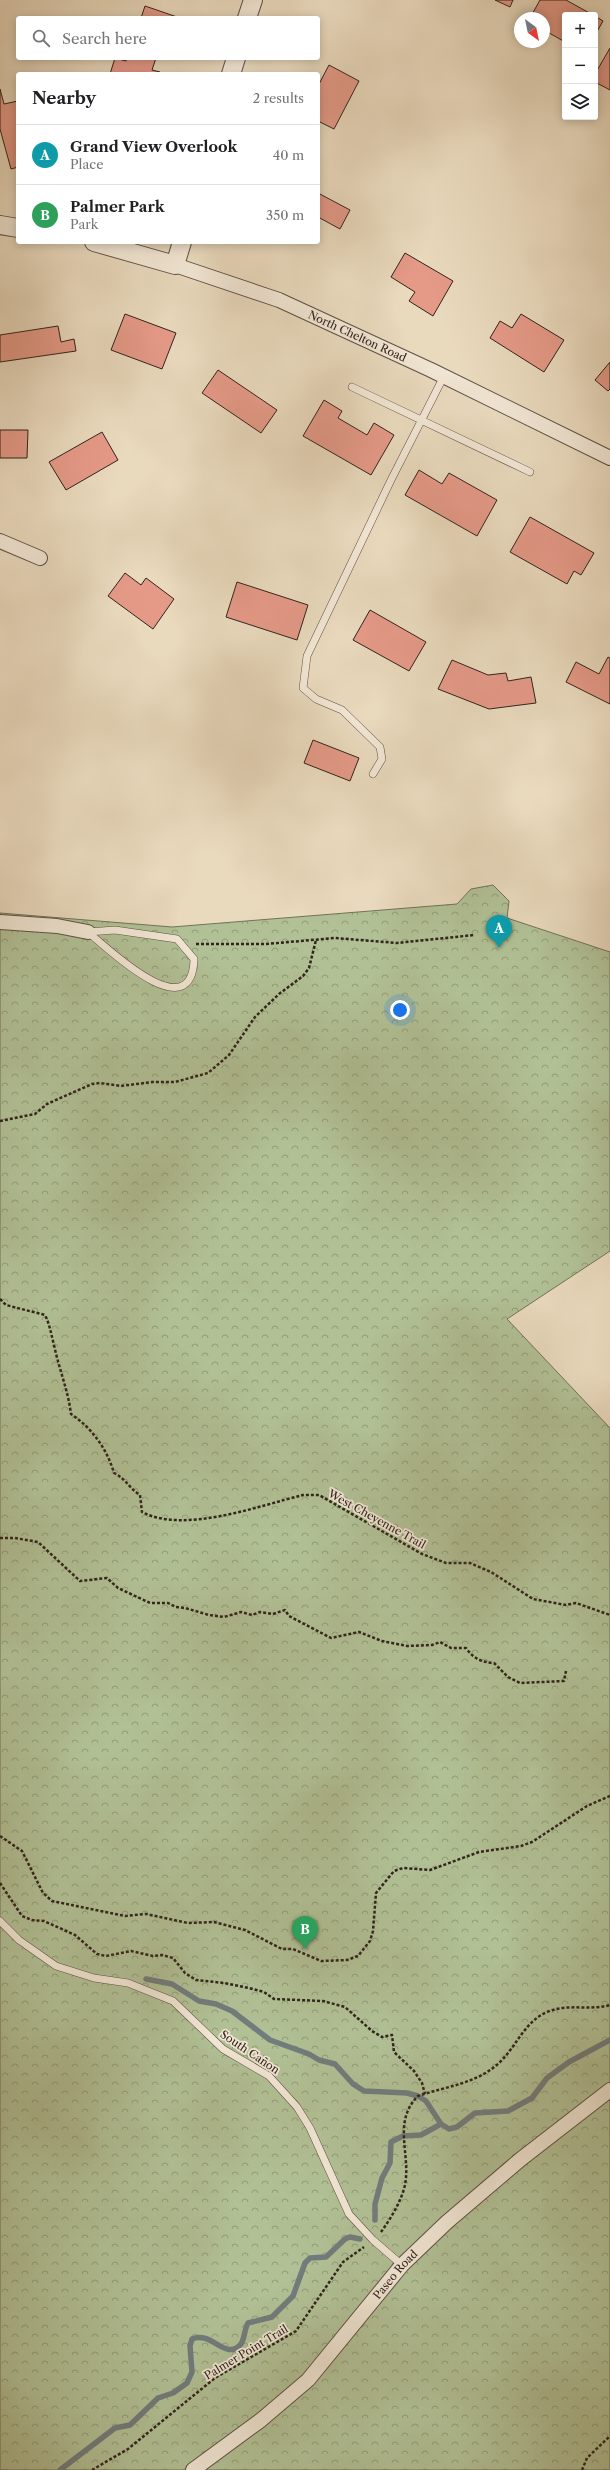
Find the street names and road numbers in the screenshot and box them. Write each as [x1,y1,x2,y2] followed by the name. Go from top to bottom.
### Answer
[306,307,409,365] street label: North Chelton Road
[325,1486,429,1552] street label: West Cheyenne Trail
[218,2027,282,2077] street label: South Cañon
[370,2247,421,2302] street label: Paseo Road
[202,2321,291,2382] street label: Palmer Point Trail

